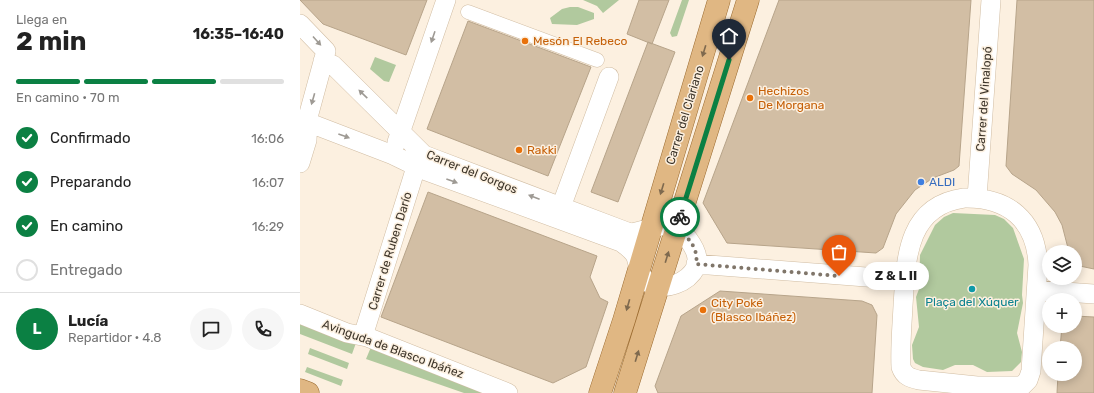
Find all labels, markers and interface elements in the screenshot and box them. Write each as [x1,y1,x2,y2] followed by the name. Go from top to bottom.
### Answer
[16,12,67,27] text: Llega en
[712,19,746,60] pin
[193,25,284,43] text: 16:35–16:40
[718,25,740,47] icon: home
[16,26,86,57] text: 2 min
[430,31,436,43] one-way arrow
[533,34,628,48] place label: Mesón El Rebeco
[312,36,322,46] one-way arrow
[520,36,530,46] marker: Mesón El Rebeco
[701,45,707,57] one-way arrow
[973,46,995,152] street label: Carrer del Vinalopó
[663,64,707,166] street label: Carrer del Clariano
[758,84,824,112] place label: Hechizos De Morgana
[358,89,368,99] one-way arrow
[16,90,120,105] text: En camino · 70 m
[309,93,315,105] one-way arrow
[745,93,755,103] marker: Hechizos De Morgana
[16,127,38,149] icon: check
[50,129,131,147] text: Confirmado
[251,131,284,146] text: 16:06
[338,133,350,139] one-way arrow
[527,143,557,157] place label: Rakki
[514,145,524,155] marker: Rakki
[424,147,520,197] street label: Carrer del Gorgos
[16,171,38,193] icon: check
[50,173,131,191] text: Preparando
[252,175,284,190] text: 16:07
[929,175,955,189] place label: ALDI
[916,177,926,187] marker: ALDI
[447,178,459,184] one-way arrow
[659,183,665,195] one-way arrow
[365,190,415,312] street label: Carrer de Ruben Darío
[528,193,540,199] one-way arrow
[660,197,700,237] courier
[669,206,691,228] icon: bike
[16,215,38,237] icon: check
[50,217,123,235] text: En camino
[252,219,284,234] text: 16:29
[822,235,856,276] pin
[828,241,850,263] icon: bag
[1042,245,1082,381] map controls
[1042,245,1082,285] button: layers
[664,251,670,263] one-way arrow
[50,261,123,279] text: Entregado
[863,262,929,290] callout: Z & L II
[875,268,917,283] text: Z & L II
[967,284,977,294] marker: Plaça del Xúquer
[1042,293,1082,333] button: +
[925,295,1019,309] place label: Plaça del Xúquer
[711,296,796,324] place label: City Poké (Blasco Ibáñez)
[625,299,631,311] one-way arrow
[698,305,708,315] marker: City Poké (Blasco Ibáñez)
[190,308,232,350] button: chat
[242,308,284,350] button: phone
[68,312,108,330] text: Lucía
[320,317,466,381] street label: Avinguda de Blasco Ibáñez
[33,320,41,338] text: L
[68,330,162,345] text: Repartidor · 4.8
[1042,341,1082,381] button: −
[634,349,640,361] one-way arrow

